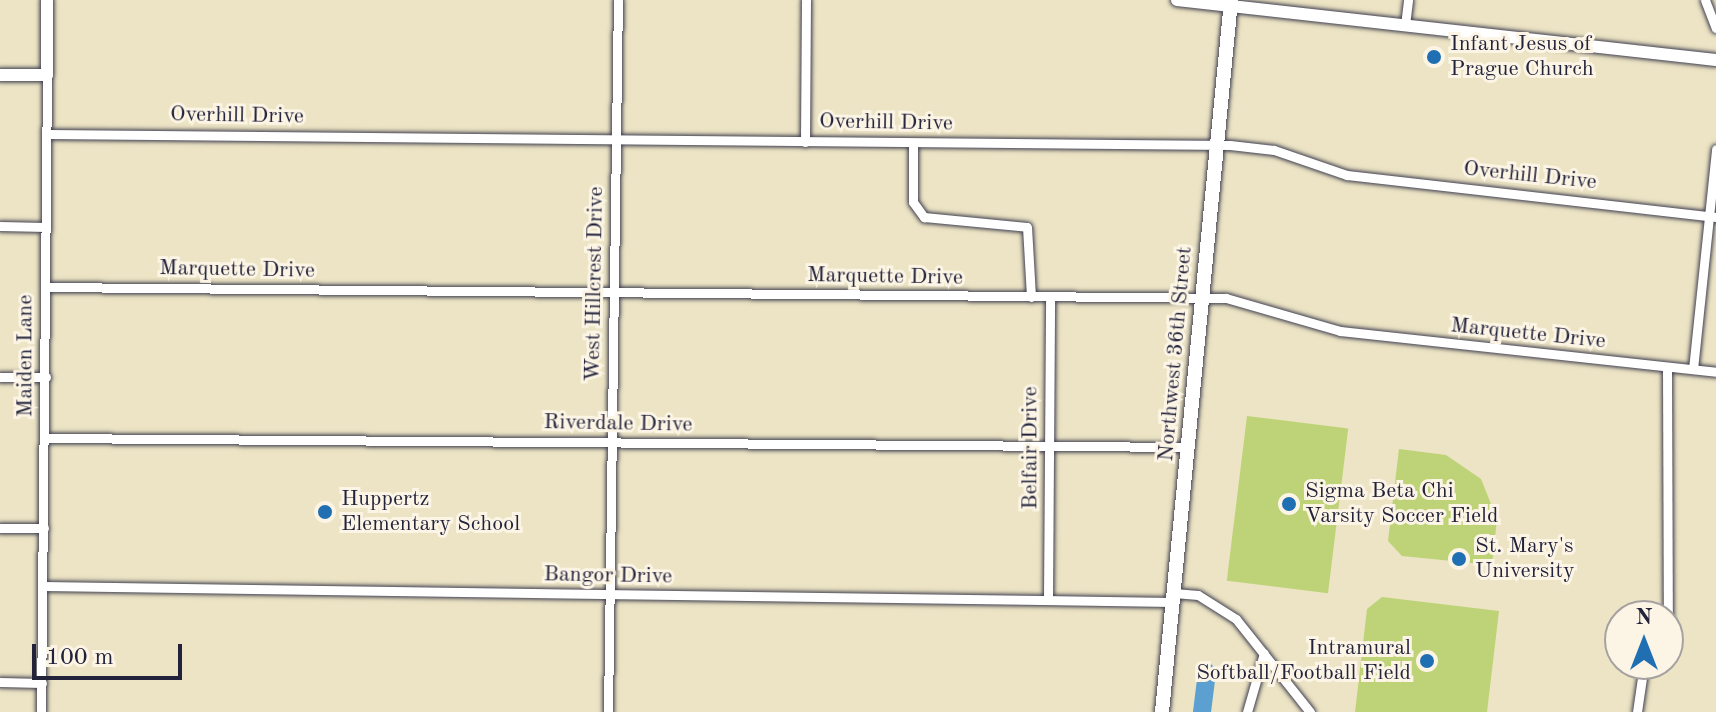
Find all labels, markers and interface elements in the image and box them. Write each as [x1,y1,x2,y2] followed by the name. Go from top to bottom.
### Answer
[1450,31,1594,82] place label: Infant Jesus of Prague Church
[1425,48,1443,66] marker: Infant Jesus of Prague Church
[170,102,304,130] street label: Overhill Drive
[819,109,953,137] street label: Overhill Drive
[1462,156,1598,196] street label: Overhill Drive
[580,186,610,382] street label: West Hillcrest Drive
[1153,245,1199,463] street label: Northwest 36th Street
[159,255,315,285] street label: Marquette Drive
[807,262,963,292] street label: Marquette Drive
[13,295,39,417] street label: Maiden Lane
[1449,313,1607,355] street label: Marquette Drive
[1018,386,1044,510] street label: Belfair Drive
[543,410,693,438] street label: Riverdale Drive
[1305,478,1499,530] place label: Sigma Beta Chi Varsity Soccer Field
[341,486,520,538] place label: Huppertz Elementary School
[1280,495,1298,513] marker: Sigma Beta Chi Varsity Soccer Field
[316,503,334,521] marker: Huppertz Elementary School
[1475,533,1575,584] place label: St. Mary's University
[1450,550,1468,568] marker: St. Mary's University
[543,562,673,590] street label: Bangor Drive
[1604,600,1684,680] north arrow
[1636,607,1652,629] text: N
[36,628,186,678] scale bar
[1196,635,1411,686] place label: Intramural Softball/Football Field
[46,646,114,670] text: 100 m
[1418,652,1436,670] marker: Intramural Softball/Football Field

